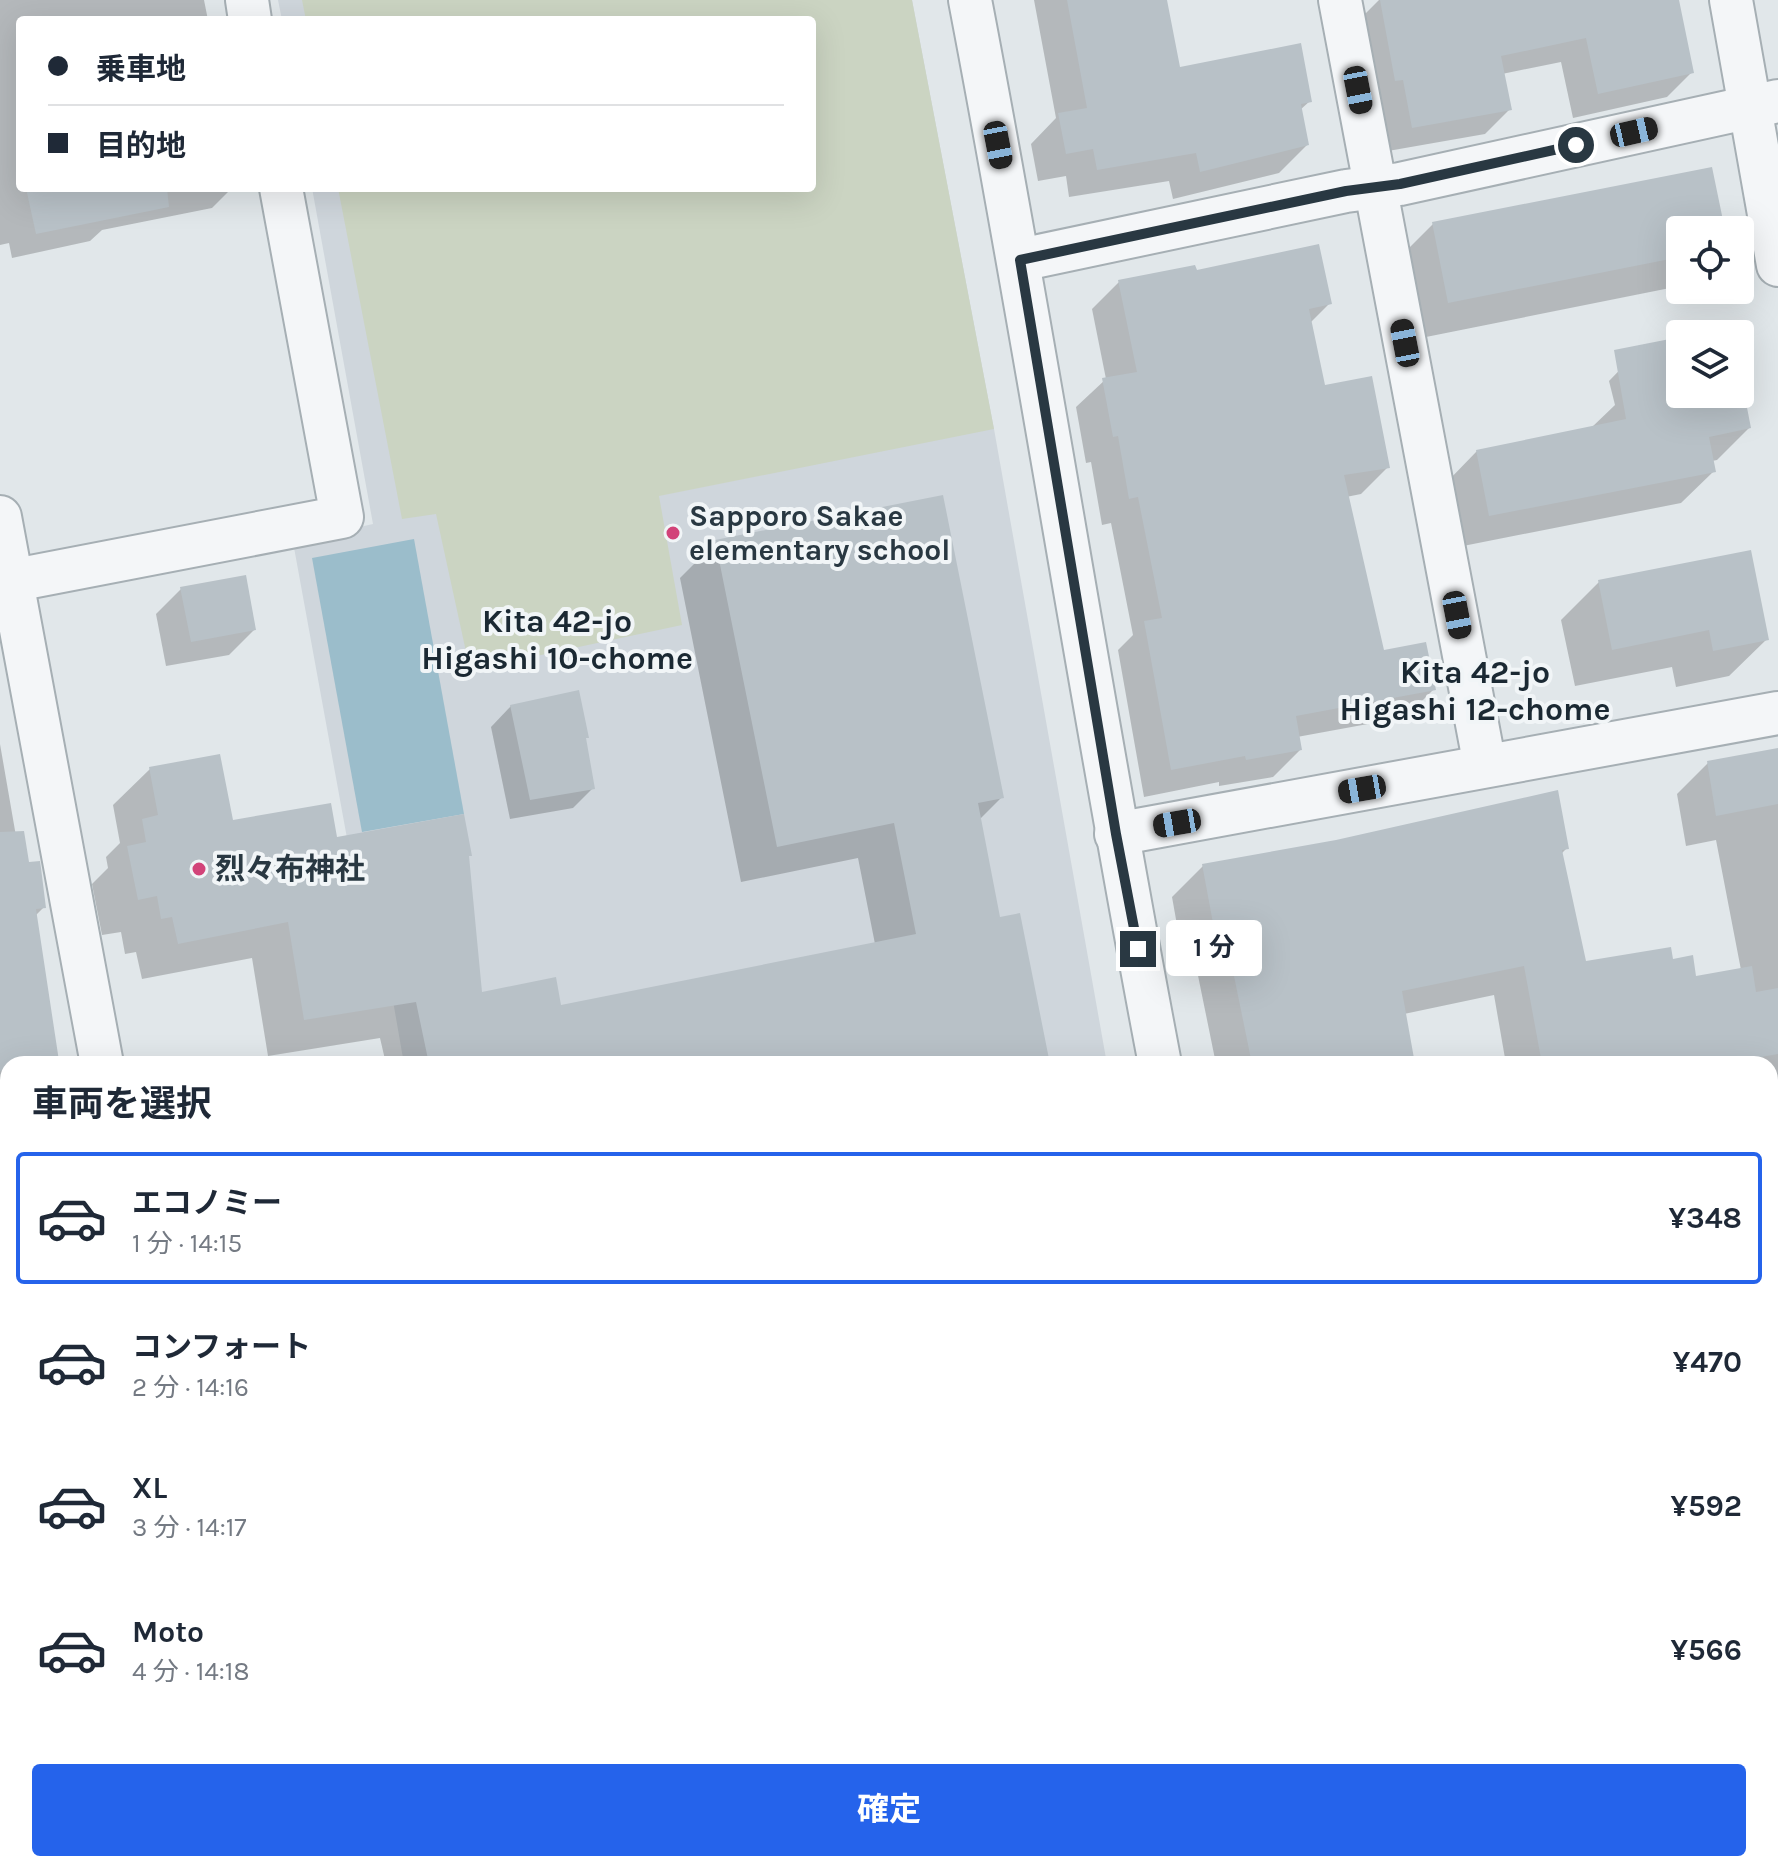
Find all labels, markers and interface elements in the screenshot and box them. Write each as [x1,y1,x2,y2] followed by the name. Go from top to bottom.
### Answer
[96,51,186,87] text: 乗車地
[1342,64,1374,116] car
[1608,115,1660,149] car
[982,119,1014,171] car
[1558,127,1594,163] route start
[96,128,186,164] text: 目的地
[1666,216,1754,408] map controls
[1666,216,1754,304] button: locate
[1389,317,1421,369] car
[1666,320,1754,408] button: layers
[689,498,950,568] place label: Sapporo Sakae elementary school
[664,524,682,542] marker: Sapporo Sakae elementary school
[1441,589,1473,641] car
[421,603,693,677] district label: Kita 42-jo Higashi 10-chome
[1340,654,1610,728] district label: Kita 42-jo Higashi 12-chome
[1336,773,1388,805] car
[1151,807,1203,839] car
[215,851,365,887] place label: 烈々布神社
[190,860,208,878] marker: 烈々布神社
[1166,921,1262,977] callout: 1 分
[1120,931,1156,967] route end
[1193,932,1235,963] text: 1 分
[32,1083,212,1125] text: 車両を選択
[36,1182,108,1254] icon: car
[132,1185,282,1221] text: エコノミー
[1668,1200,1742,1236] text: ¥348
[132,1228,242,1259] text: 1 分 · 14:15
[36,1326,108,1398] icon: car
[132,1329,311,1365] text: コンフォート
[1673,1344,1742,1380] text: ¥470
[132,1372,249,1403] text: 2 分 · 14:16
[36,1470,108,1542] icon: car
[132,1470,167,1506] text: XL
[1670,1488,1742,1524] text: ¥592
[132,1512,246,1543] text: 3 分 · 14:17
[36,1614,108,1686] icon: car
[132,1614,204,1650] text: Moto
[1671,1632,1742,1668] text: ¥566
[132,1656,249,1687] text: 4 分 · 14:18
[32,1764,1746,1856] button: 確定

